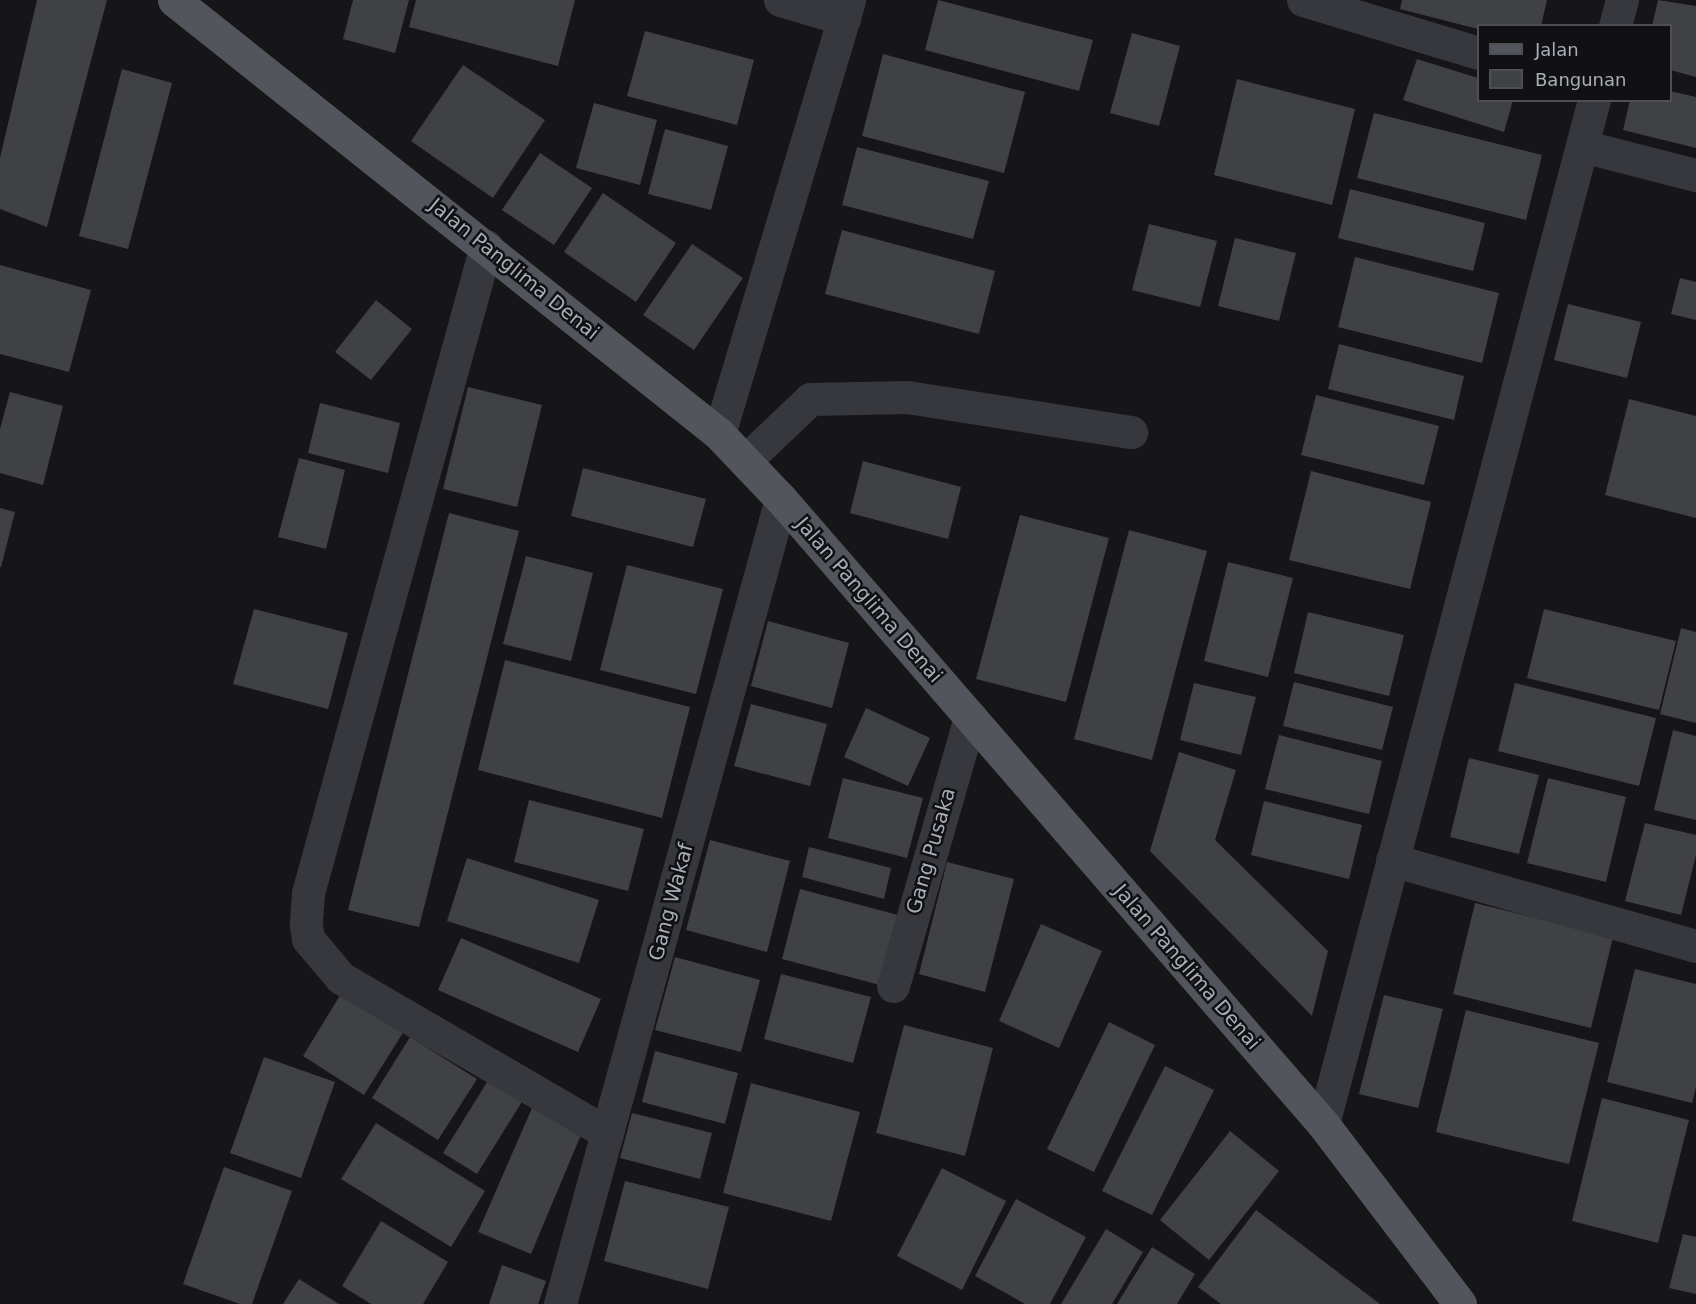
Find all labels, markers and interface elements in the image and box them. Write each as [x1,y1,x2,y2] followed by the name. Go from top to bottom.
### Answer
[1477,24,1672,102] legend
[1535,39,1579,60] text: Jalan
[1535,69,1626,90] text: Bangunan
[424,193,604,345] street label: Jalan Panglima Denai
[791,512,947,688] street label: Jalan Panglima Denai
[902,785,960,917] street label: Gang Pusaka
[644,841,698,963] street label: Gang Wakaf
[1109,879,1265,1055] street label: Jalan Panglima Denai

